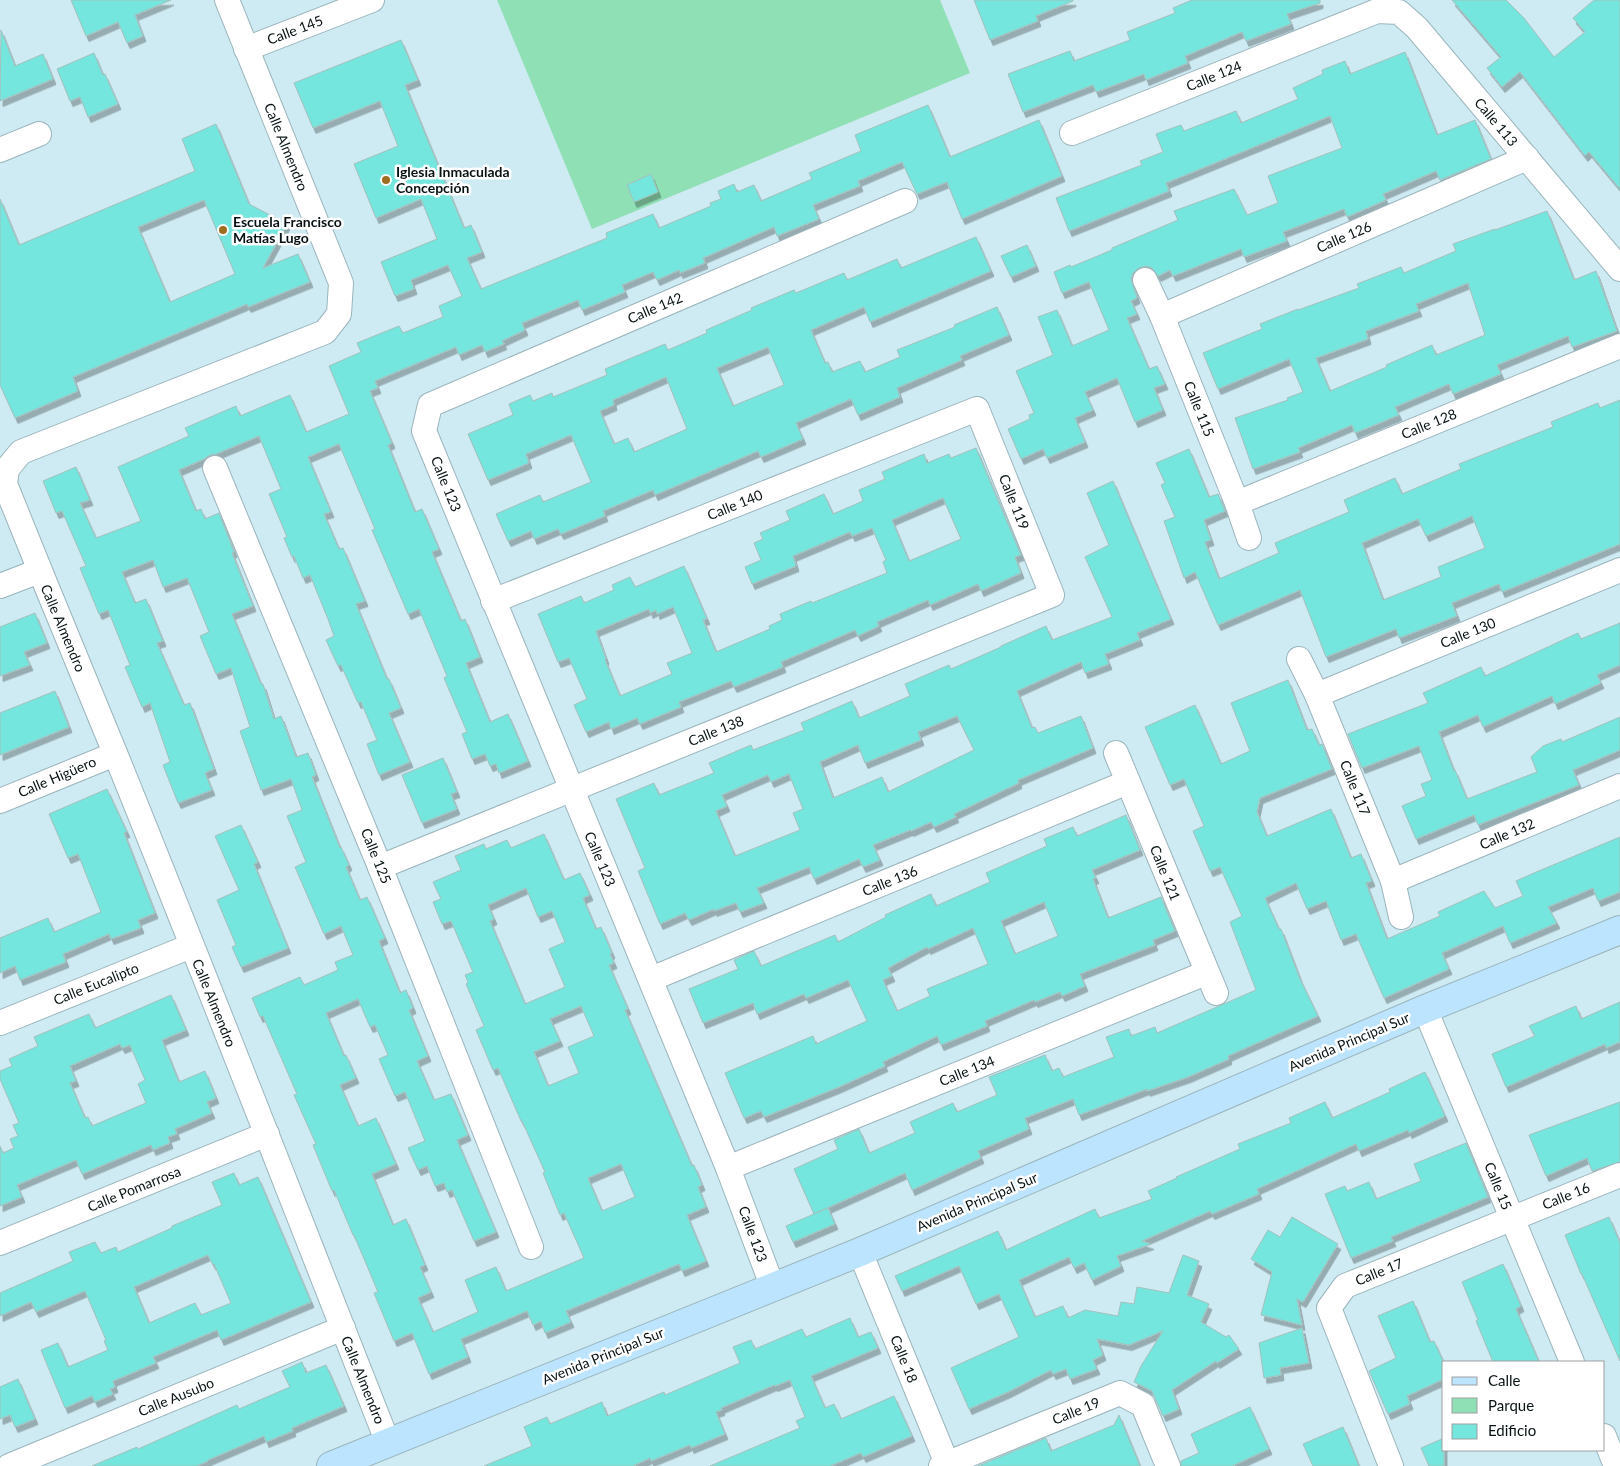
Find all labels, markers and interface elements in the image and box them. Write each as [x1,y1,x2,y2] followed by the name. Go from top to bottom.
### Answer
[265,11,325,48] street label: Calle 145
[1184,57,1244,94] street label: Calle 124
[1471,94,1522,149] street label: Calle 113
[261,100,312,193] street label: Calle Almendro
[396,163,510,196] place label: Iglesia Inmaculada Concepción
[380,174,392,186] marker: Iglesia Inmaculada Concepción
[233,213,342,246] place label: Escuela Francisco Matías Lugo
[1314,217,1374,256] street label: Calle 126
[217,224,229,236] marker: Escuela Francisco Matías Lugo
[625,288,685,327] street label: Calle 142
[1181,379,1218,439] street label: Calle 115
[1399,405,1459,442] street label: Calle 128
[428,454,465,514] street label: Calle 123
[996,472,1033,532] street label: Calle 119
[705,486,765,523] street label: Calle 140
[37,581,90,674] street label: Calle Almendro
[1438,614,1498,651] street label: Calle 130
[686,712,746,749] street label: Calle 138
[15,752,98,801] street label: Calle Higüero
[1337,758,1374,818] street label: Calle 117
[1477,814,1537,853] street label: Calle 132
[358,826,395,886] street label: Calle 125
[581,829,620,889] street label: Calle 123
[1147,843,1184,903] street label: Calle 121
[860,862,920,899] street label: Calle 136
[189,956,240,1049] street label: Calle Almendro
[51,959,141,1008] street label: Calle Eucalipto
[1286,1008,1412,1075] street label: Avenida Principal Sur
[937,1052,997,1089] street label: Calle 134
[1481,1159,1516,1212] street label: Calle 15
[85,1162,183,1215] street label: Calle Pomarrosa
[914,1168,1040,1235] street label: Avenida Principal Sur
[1539,1178,1592,1213] street label: Calle 16
[736,1204,771,1264] street label: Calle 123
[1352,1254,1405,1289] street label: Calle 17
[540,1323,666,1388] street label: Avenida Principal Sur
[887,1332,922,1385] street label: Calle 18
[338,1333,389,1426] street label: Calle Almendro
[1442,1361,1605,1451] legend
[1488,1371,1521,1389] text: Calle
[135,1374,216,1419] street label: Calle Ausubo
[1049,1393,1102,1428] street label: Calle 19
[1488,1396,1534,1414] text: Parque
[1488,1421,1536,1439] text: Edificio

